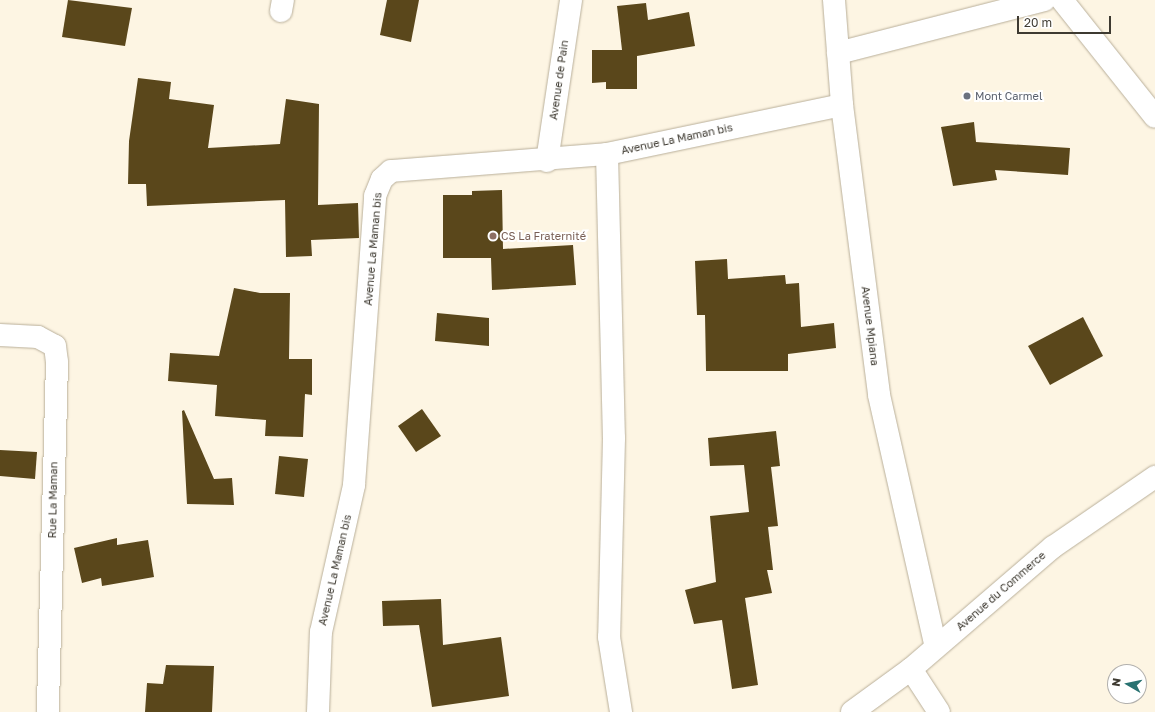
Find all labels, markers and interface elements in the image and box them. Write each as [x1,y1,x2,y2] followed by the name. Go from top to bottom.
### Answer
[1019,8,1113,34] scale bar
[1024,15,1052,30] text: 20 m
[547,39,571,121] street label: Avenue de Pain
[975,89,1042,103] place label: Mont Carmel
[962,91,972,101] marker: Mont Carmel
[620,121,734,157] street label: Avenue La Maman bis
[361,192,385,306] street label: Avenue La Maman bis
[501,229,586,243] place label: CS La Fraternité
[488,231,498,241] marker: CS La Fraternité
[859,286,881,366] street label: Avenue Mpiana
[46,462,60,538] street label: Rue La Maman
[316,513,354,627] street label: Avenue La Maman bis
[954,549,1048,633] street label: Avenue du Commerce
[1107,664,1147,704] north arrow
[1109,677,1123,687] text: N

